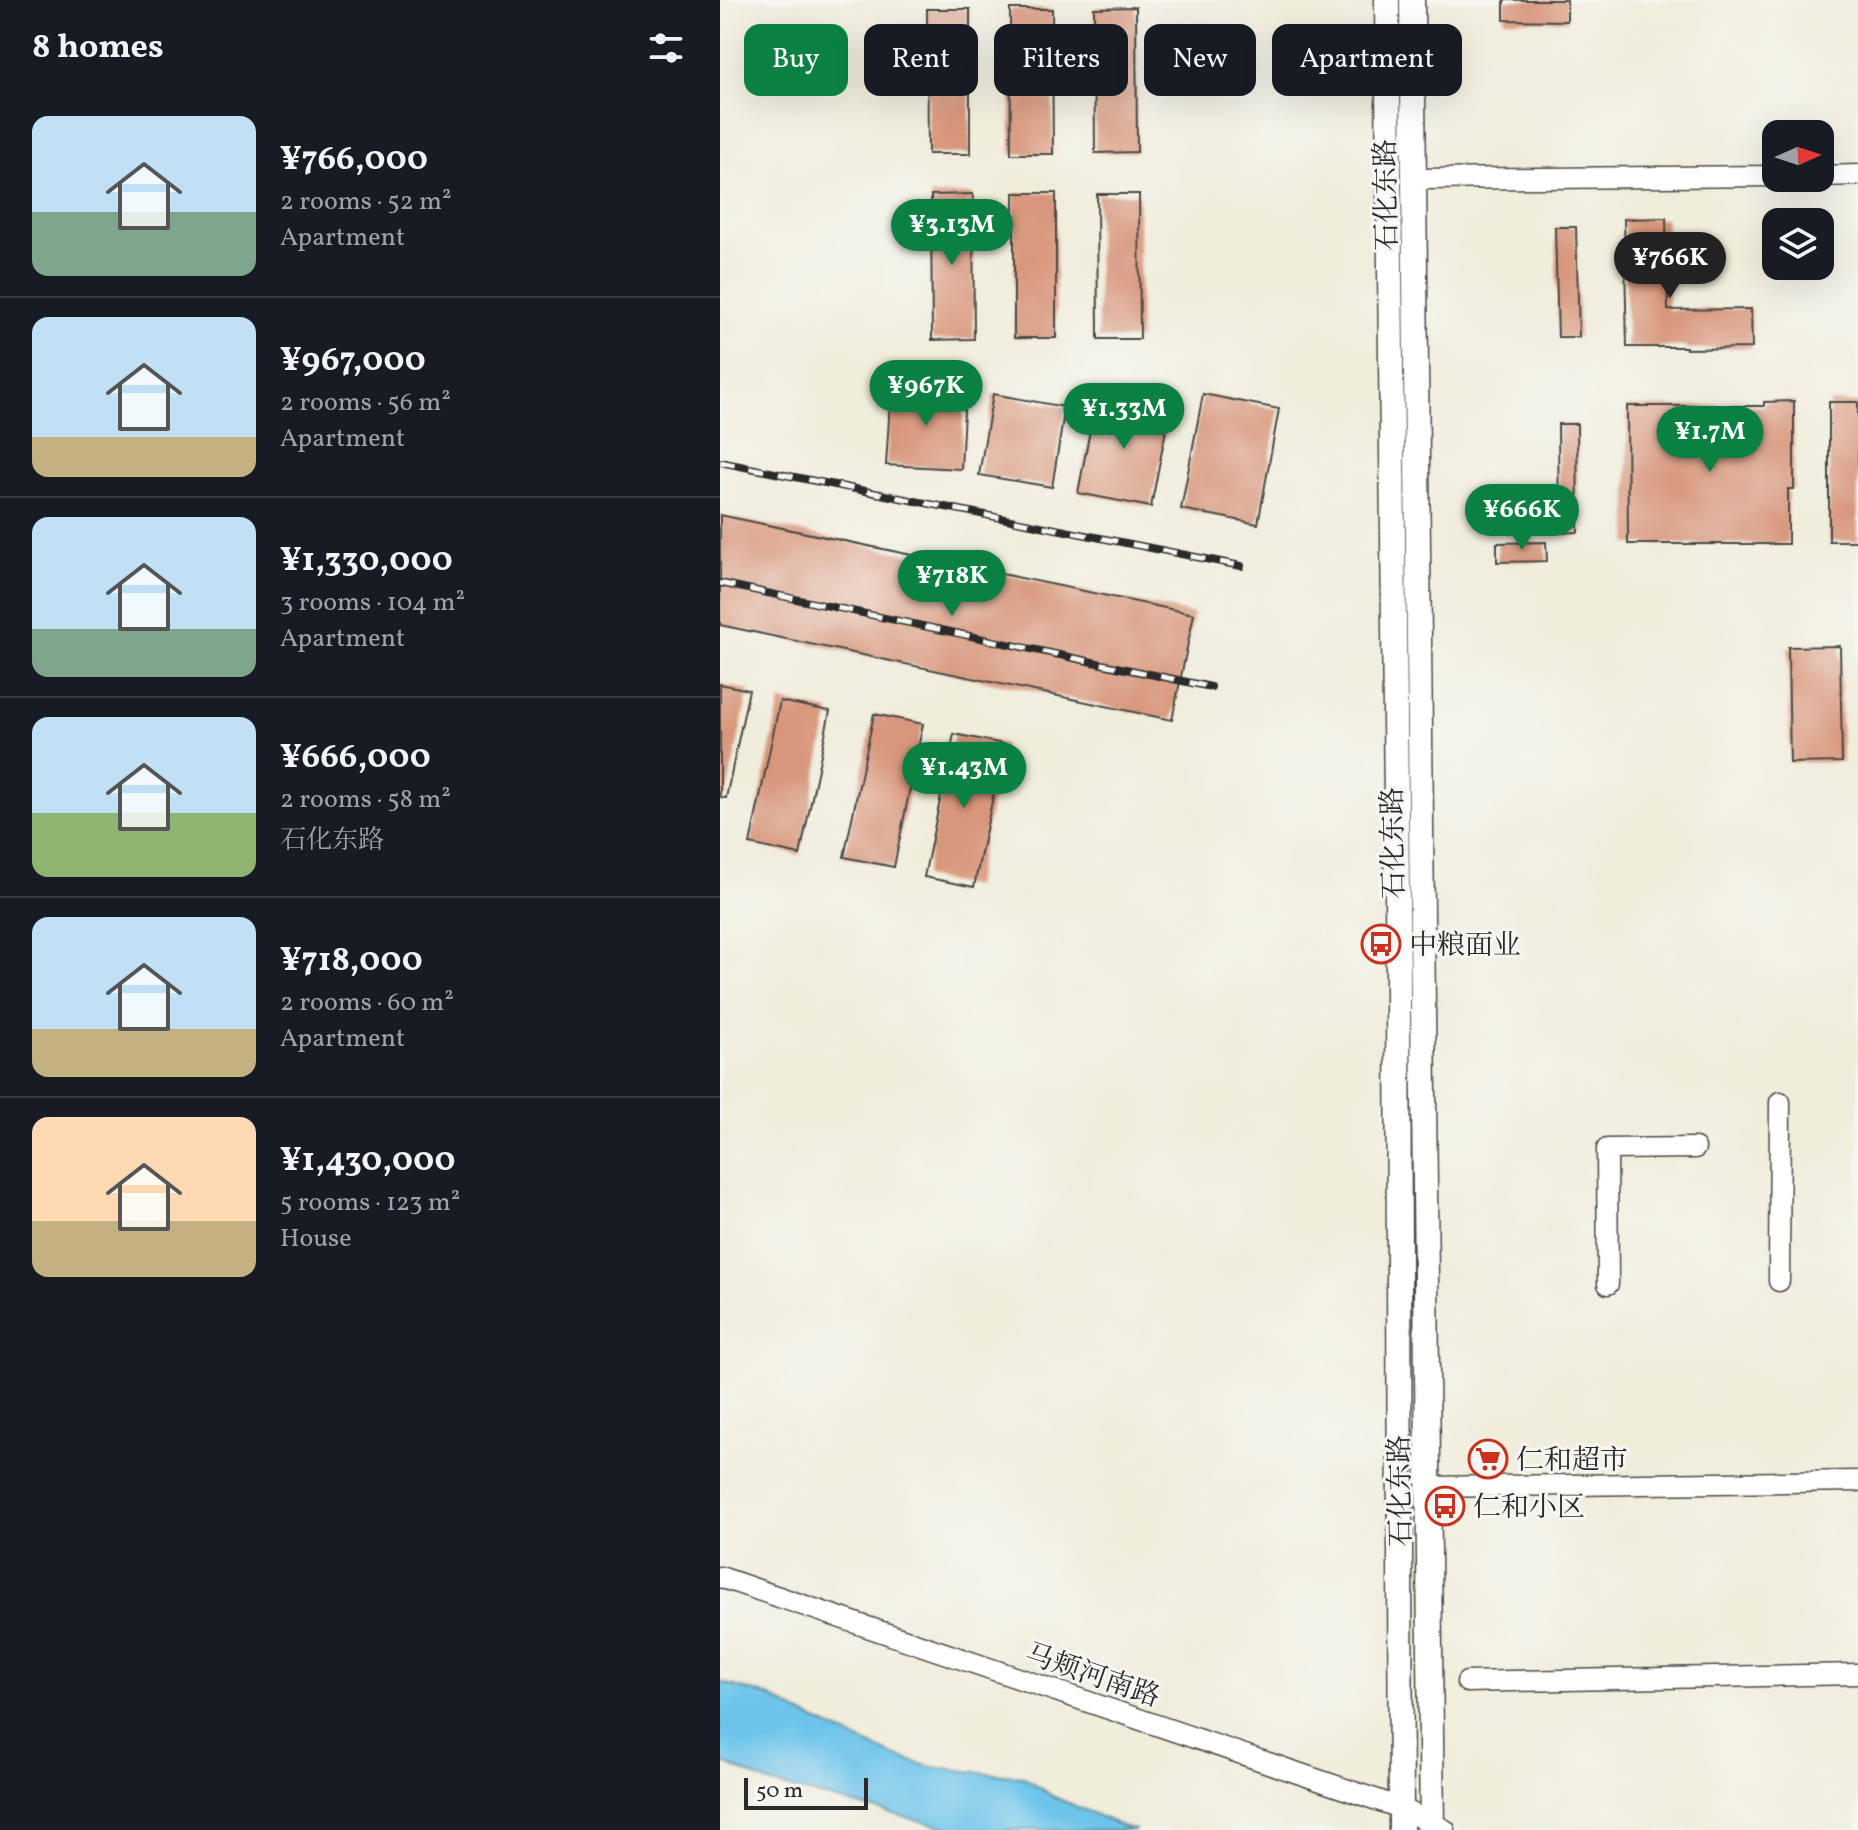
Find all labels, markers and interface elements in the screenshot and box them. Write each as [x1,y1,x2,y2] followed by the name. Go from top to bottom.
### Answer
[744,24,848,96] chip: Buy
[864,24,978,96] chip: Rent
[994,24,1128,96] chip: Filters
[1144,24,1256,96] chip: New
[1272,24,1462,96] chip: Apartment
[32,25,164,72] text: 8 homes
[644,26,688,70] icon: filters
[1762,120,1834,192] north arrow
[1762,120,1834,280] map controls
[280,137,428,184] text: ¥766,000
[1367,139,1408,251] street label: 石化东路
[96,148,192,244] icon: home
[280,184,452,220] text: 2 rooms · 52 m²
[887,199,1017,267] pin: ¥3.13M
[909,207,995,243] text: ¥3.13M
[1762,208,1834,280] button: layers
[280,220,405,256] text: Apartment
[1614,232,1726,300] pin: ¥766K
[1632,240,1708,276] text: ¥766K
[280,338,426,385] text: ¥967,000
[96,349,192,445] icon: home
[870,360,982,428] pin: ¥967K
[888,368,964,404] text: ¥967K
[1059,383,1189,451] pin: ¥1.33M
[280,385,451,421] text: 2 rooms · 56 m²
[1081,391,1167,427] text: ¥1.33M
[1654,406,1766,474] pin: ¥1.7M
[1674,414,1746,450] text: ¥1.7M
[280,421,405,457] text: Apartment
[1466,484,1578,552] pin: ¥666K
[1483,492,1561,528] text: ¥666K
[280,538,453,585] text: ¥1,330,000
[96,549,192,645] icon: home
[896,550,1008,618] pin: ¥718K
[916,558,988,594] text: ¥718K
[280,585,465,621] text: 3 rooms · 104 m²
[280,621,405,657] text: Apartment
[280,735,431,782] text: ¥666,000
[899,742,1029,810] pin: ¥1.43M
[96,749,192,845] icon: home
[920,750,1008,786] text: ¥1.43M
[280,782,451,818] text: 2 rooms · 58 m²
[1374,787,1415,899] street label: 石化东路
[280,823,384,859] text: 石化东路
[1360,923,1402,965] bus stop icon: 中粮面业
[1409,927,1521,966] place label: 中粮面业
[280,938,423,985] text: ¥718,000
[96,949,192,1045] icon: home
[280,985,454,1021] text: 2 rooms · 60 m²
[280,1021,405,1057] text: Apartment
[280,1138,455,1185] text: ¥1,430,000
[96,1149,192,1245] icon: home
[280,1185,460,1221] text: 5 rooms · 123 m²
[280,1221,352,1257] text: House
[1381,1435,1422,1547] street label: 石化东路
[1467,1438,1509,1480] supermarket icon: 仁和超市
[1516,1442,1628,1481] place label: 仁和超市
[1424,1485,1466,1527] bus stop icon: 仁和小区
[1473,1489,1585,1528] place label: 仁和小区
[1020,1635,1165,1718] street label: 马颊河南路
[744,1774,868,1810] scale bar
[756,1776,803,1807] text: 50 m

